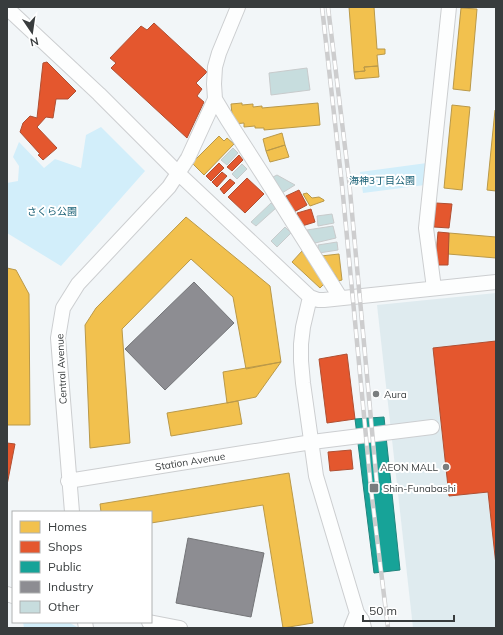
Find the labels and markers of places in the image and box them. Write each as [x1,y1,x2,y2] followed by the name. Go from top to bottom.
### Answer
[384,388,407,401] place label: Aura
[371,389,381,399] marker: Aura
[380,461,439,474] place label: AEON MALL
[441,462,451,472] marker: AEON MALL
[368,482,380,494] marker: Shin-Funabashi
[383,482,456,495] place label: Shin-Funabashi

